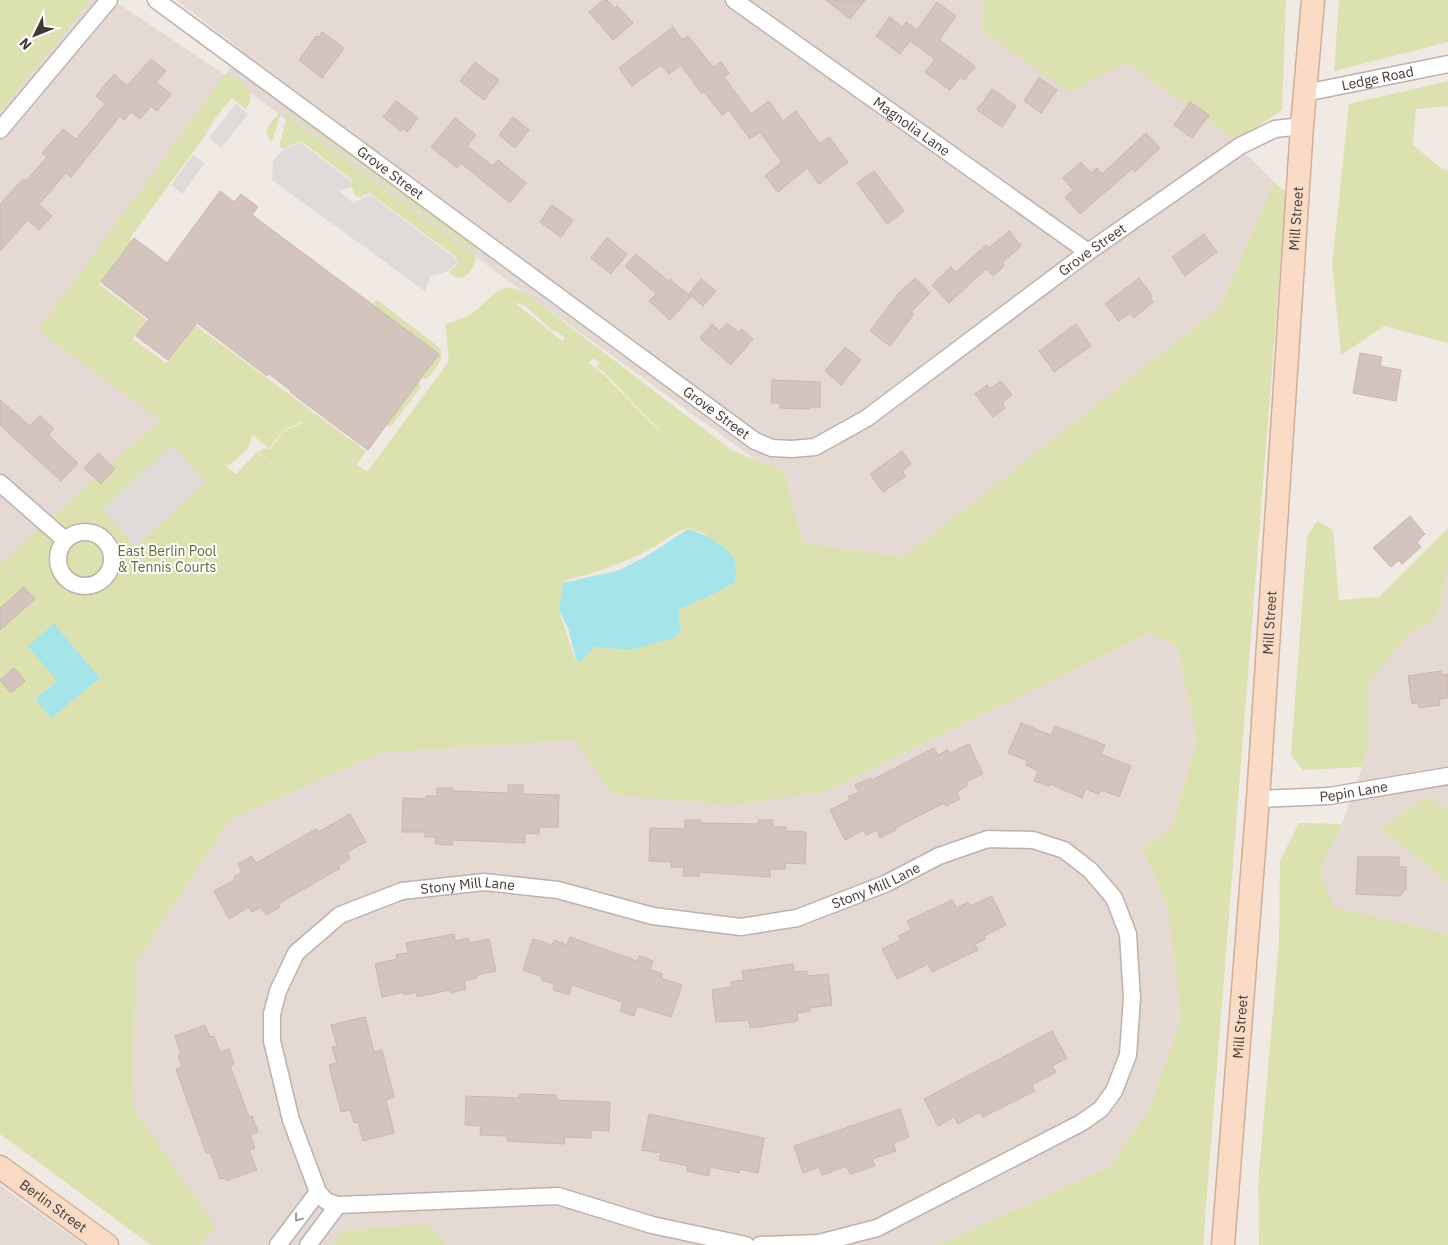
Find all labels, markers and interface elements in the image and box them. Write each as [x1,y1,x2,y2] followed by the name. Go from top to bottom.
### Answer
[10,10,60,60] north arrow
[15,34,36,54] text: N
[1340,62,1415,94] street label: Ledge Road
[870,93,954,160] street label: Magnolia Lane
[353,142,427,203] street label: Grove Street
[1285,186,1307,251] street label: Mill Street
[1055,219,1129,280] street label: Grove Street
[679,382,754,443] street label: Grove Street
[118,542,217,576] park label: East Berlin Pool & Tennis Courts
[1258,590,1281,655] street label: Mill Street
[1319,777,1389,805] street label: Pepin Lane
[829,858,923,913] street label: Stony Mill Lane
[420,873,516,898] street label: Stony Mill Lane
[1229,994,1252,1059] street label: Mill Street
[16,1175,91,1236] street label: Berlin Street
[295,1212,304,1222] one-way arrow

